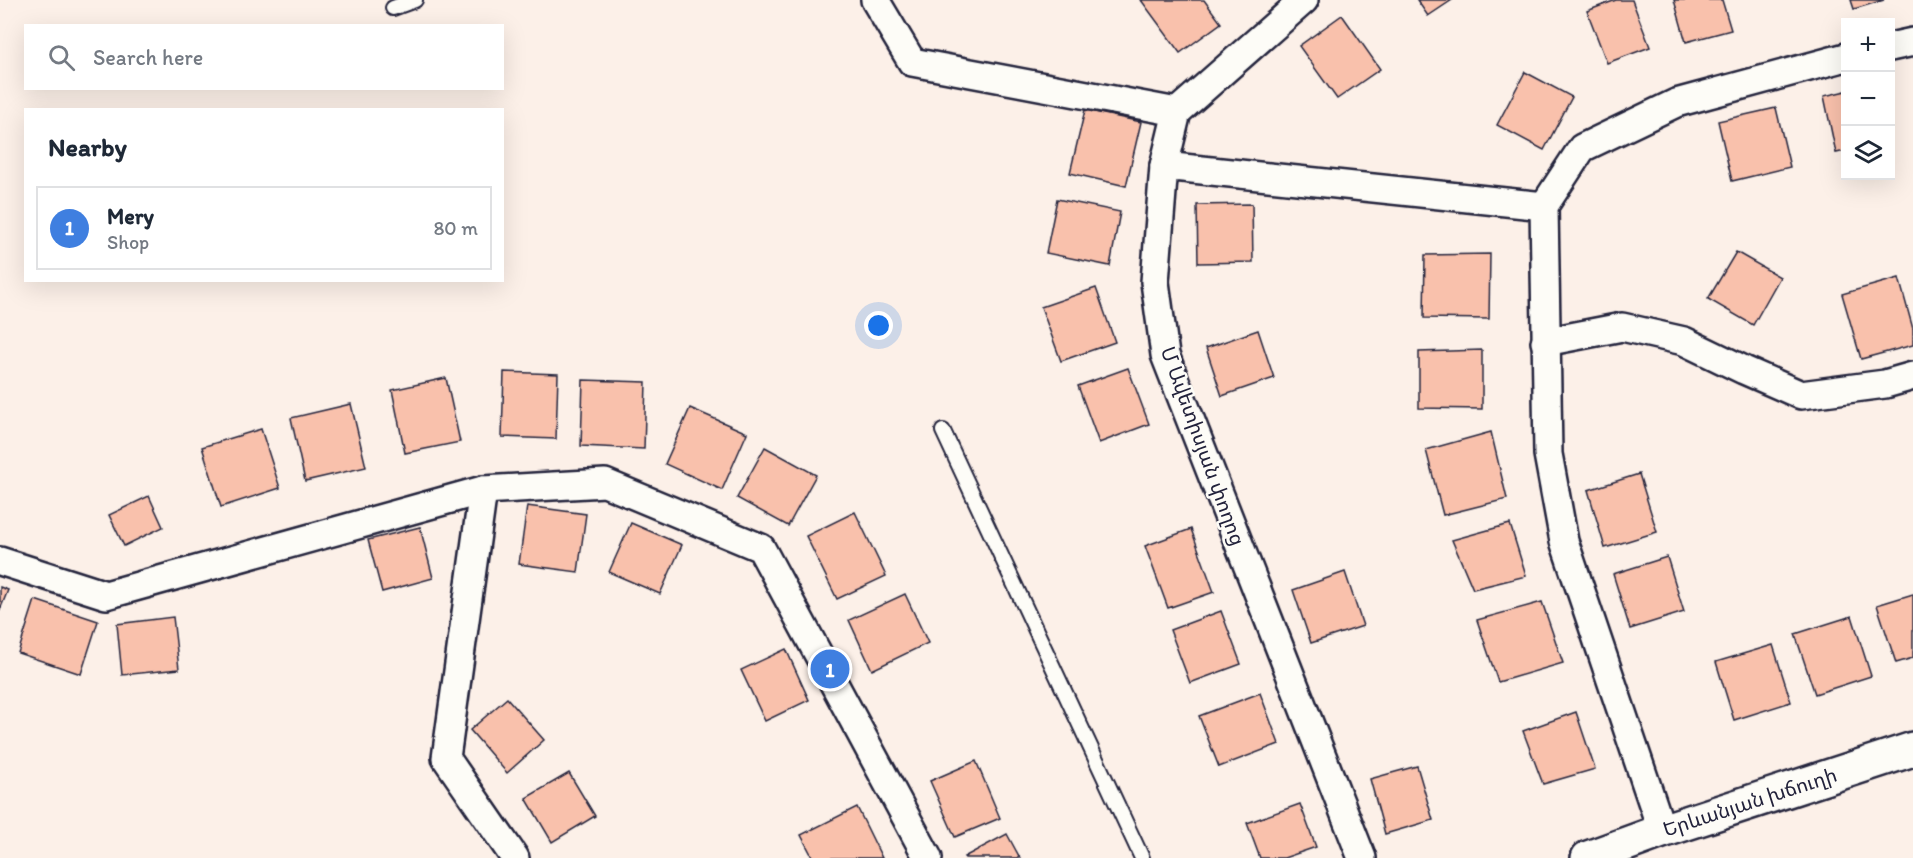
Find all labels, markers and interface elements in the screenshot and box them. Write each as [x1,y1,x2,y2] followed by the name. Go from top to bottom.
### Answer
[1841,18,1895,180] map controls
[1841,18,1895,72] button: +
[24,24,504,90] search box
[45,41,78,74] icon: search
[93,44,203,71] text: Search here
[1841,72,1895,126] button: −
[1841,126,1895,180] button: layers
[48,131,127,163] text: Nearby
[107,203,154,230] text: Mery
[65,216,74,240] text: 1
[433,216,478,240] text: 80 m
[107,230,149,254] text: Shop
[864,311,893,340] your location
[1156,343,1250,549] street label: Մ Ավետիսյան փողոց
[810,646,850,692] pin: 1
[1660,763,1840,841] street label: Երևանյան խճուղի

